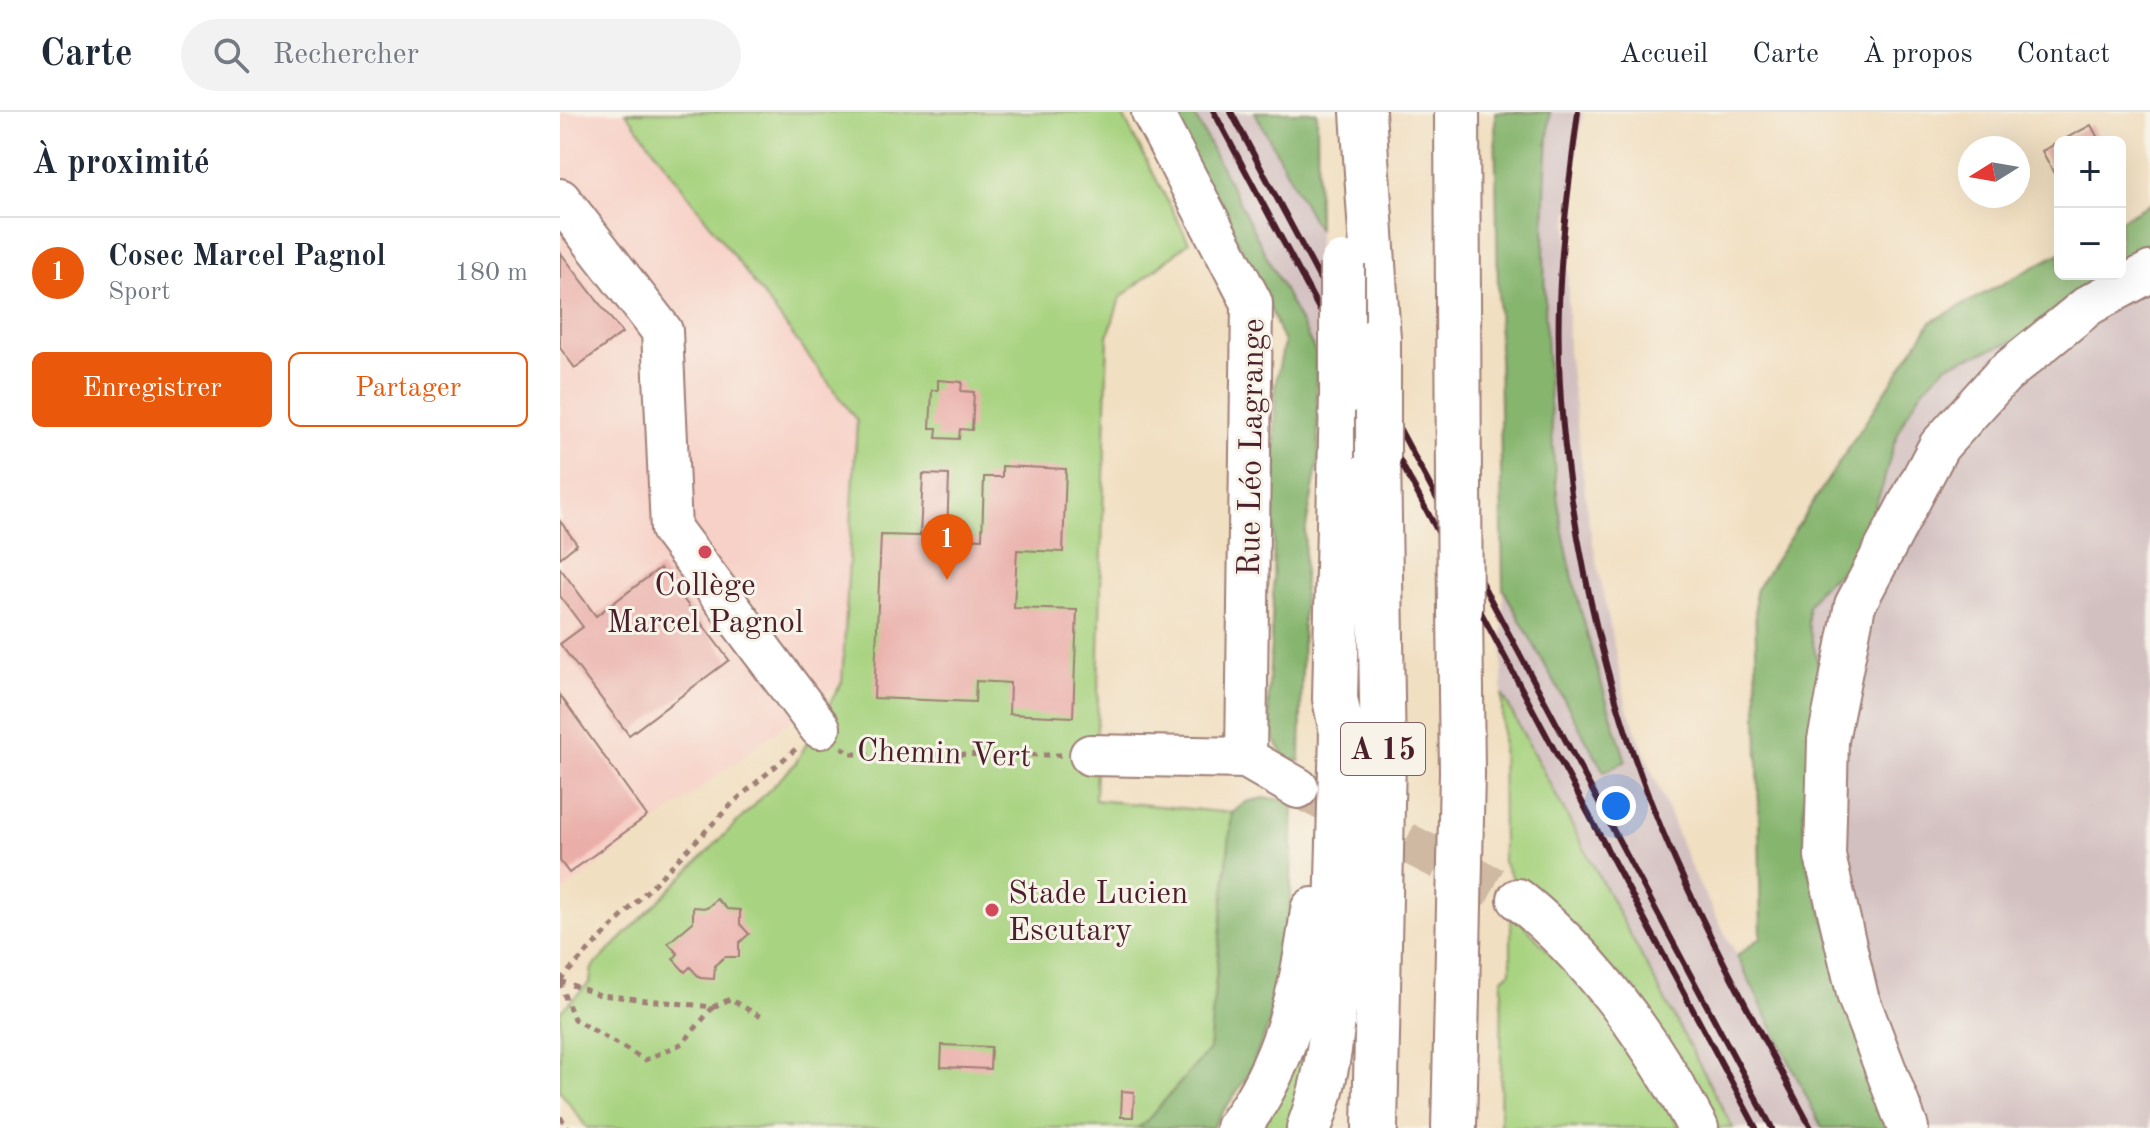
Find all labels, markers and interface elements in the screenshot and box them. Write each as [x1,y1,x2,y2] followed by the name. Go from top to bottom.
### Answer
[181,19,741,91] search box
[209,33,253,77] icon: search
[40,36,133,74] text: Carte
[273,40,419,70] text: Rechercher
[1619,41,1708,69] text: Accueil
[1752,41,1819,69] text: Carte
[1863,41,1973,69] text: À propos
[2017,41,2110,69] text: Contact
[1958,136,2030,208] north arrow
[2054,136,2126,280] map controls
[2054,136,2126,208] button: +
[32,147,210,181] text: À proximité
[2054,208,2126,280] button: −
[108,242,386,272] text: Cosec Marcel Pagnol
[50,260,66,286] text: 1
[455,260,528,286] text: 180 m
[108,279,170,305] text: Sport
[1235,318,1271,576] street label: Rue Léo Lagrange
[32,352,272,427] button: Enregistrer
[288,352,528,427] button: Partager
[921,514,973,580] pin: 1
[696,543,714,561] marker: Collège Marcel Pagnol
[606,571,804,640] place label: Collège Marcel Pagnol
[1341,723,1425,775] road number: A 15
[856,736,1032,774] street label: Chemin Vert
[1596,786,1636,826] your location
[1008,879,1188,948] place label: Stade Lucien Escutary
[983,901,1001,919] marker: Stade Lucien Escutary

